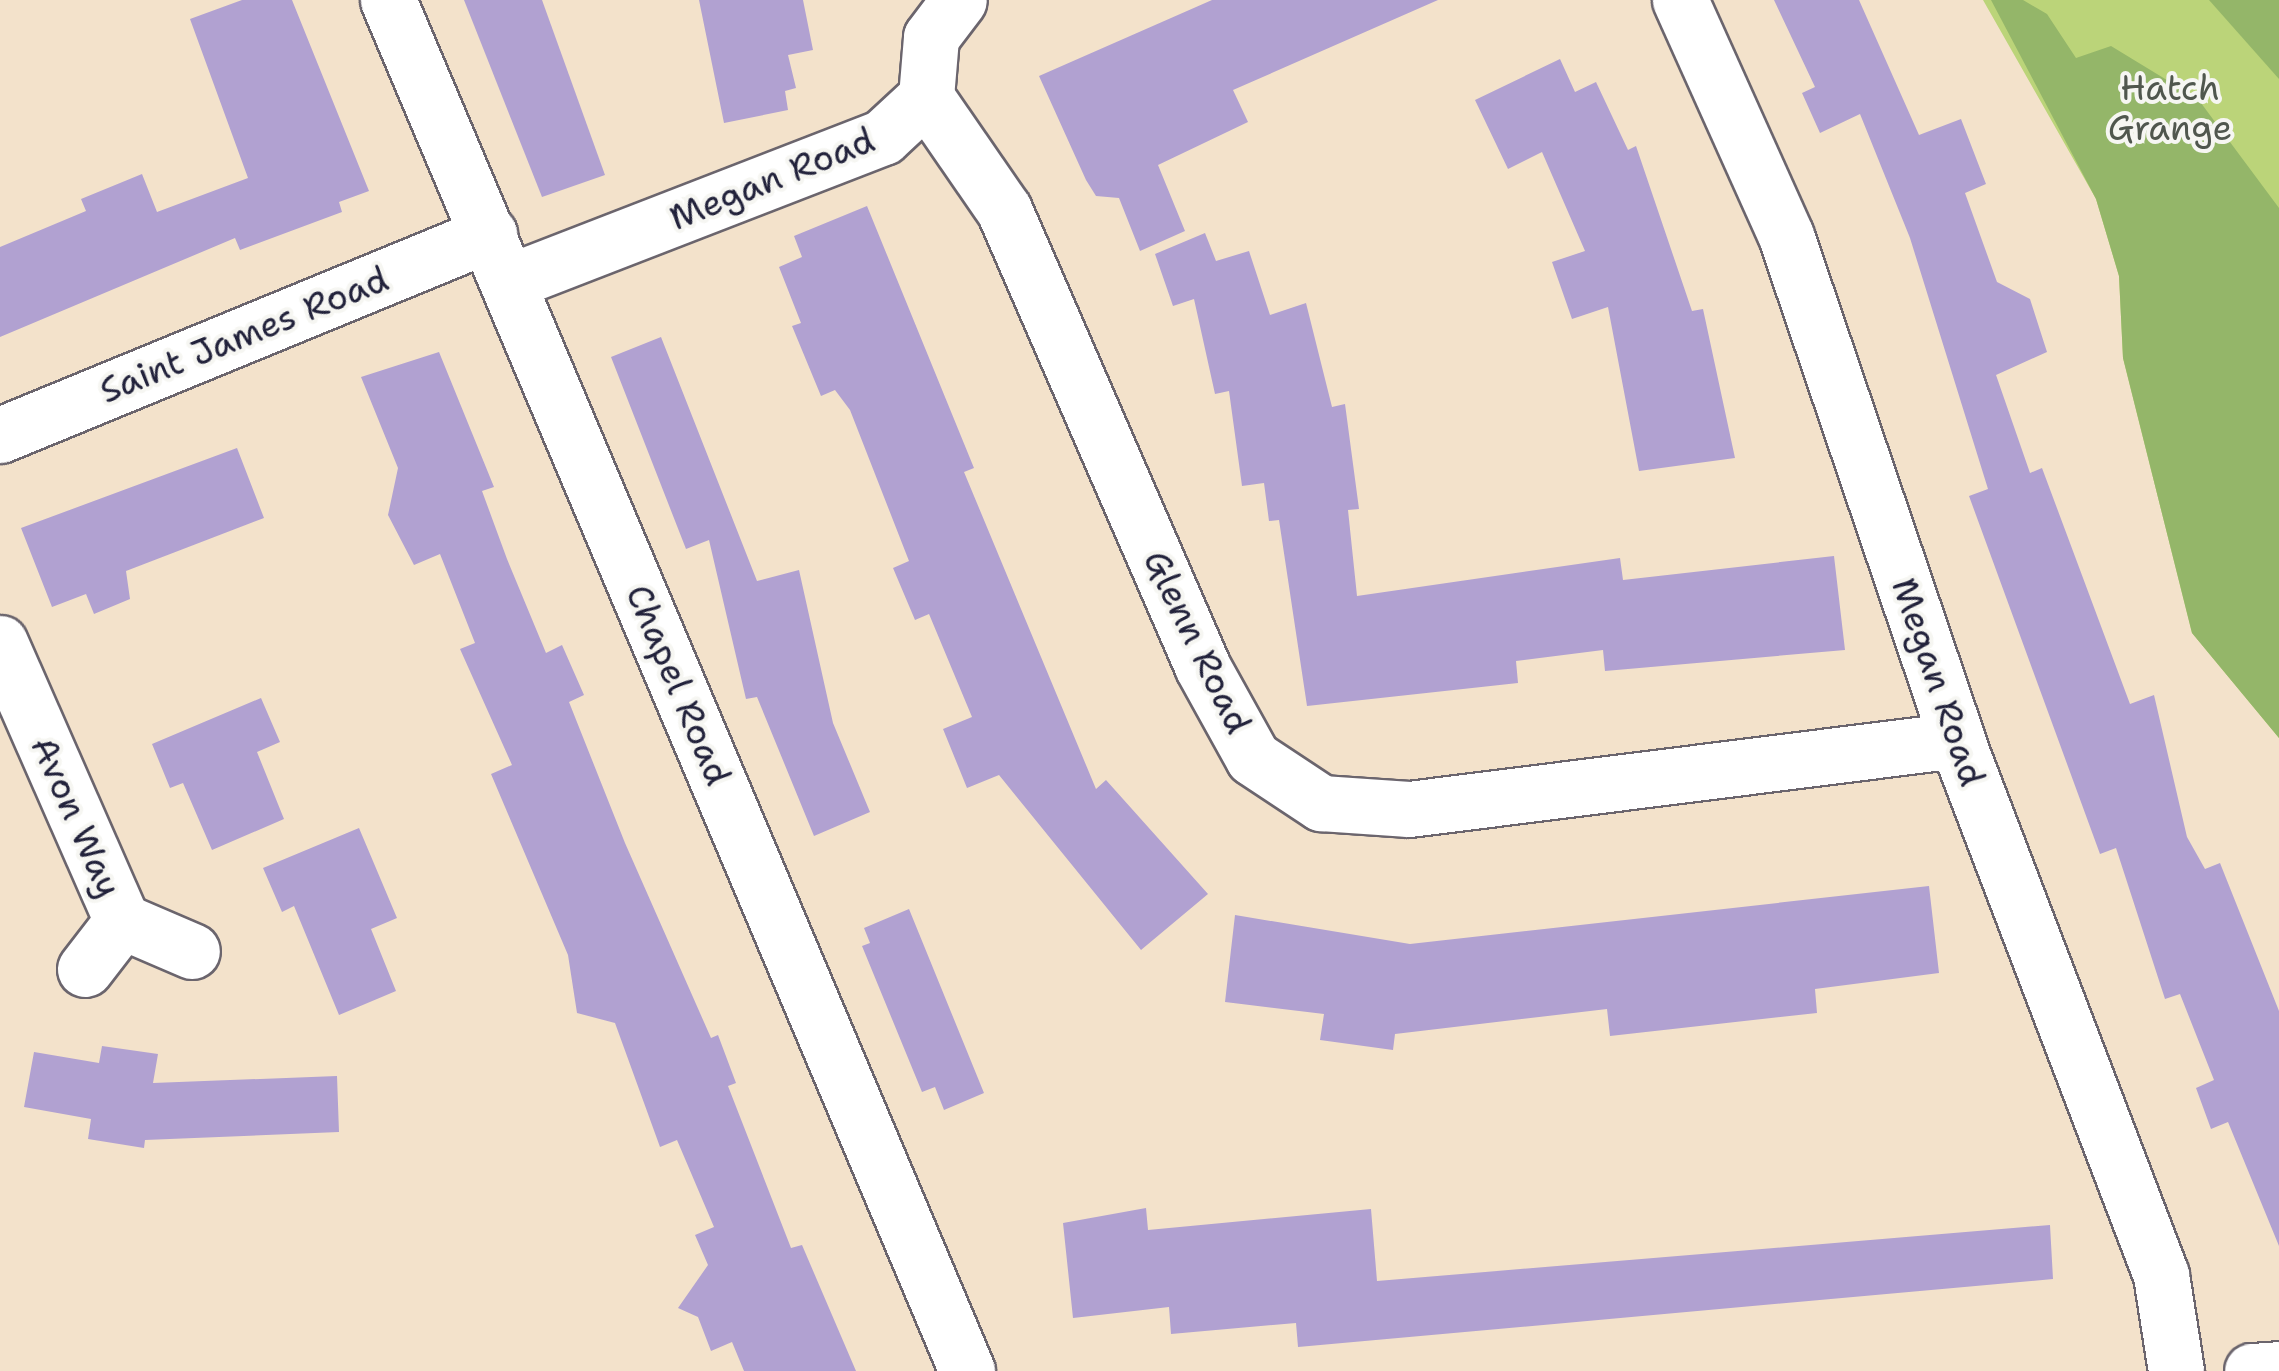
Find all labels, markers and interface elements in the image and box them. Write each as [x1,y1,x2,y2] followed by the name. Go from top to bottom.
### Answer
[2108,67,2232,149] park label: Hatch Grange
[663,119,881,239] street label: Megan Road
[94,258,394,412] street label: Saint James Road
[1135,543,1259,741] street label: Glenn Road
[1883,573,1993,791] street label: Megan Road
[617,578,739,792] street label: Chapel Road
[22,730,130,904] street label: Avon Way

